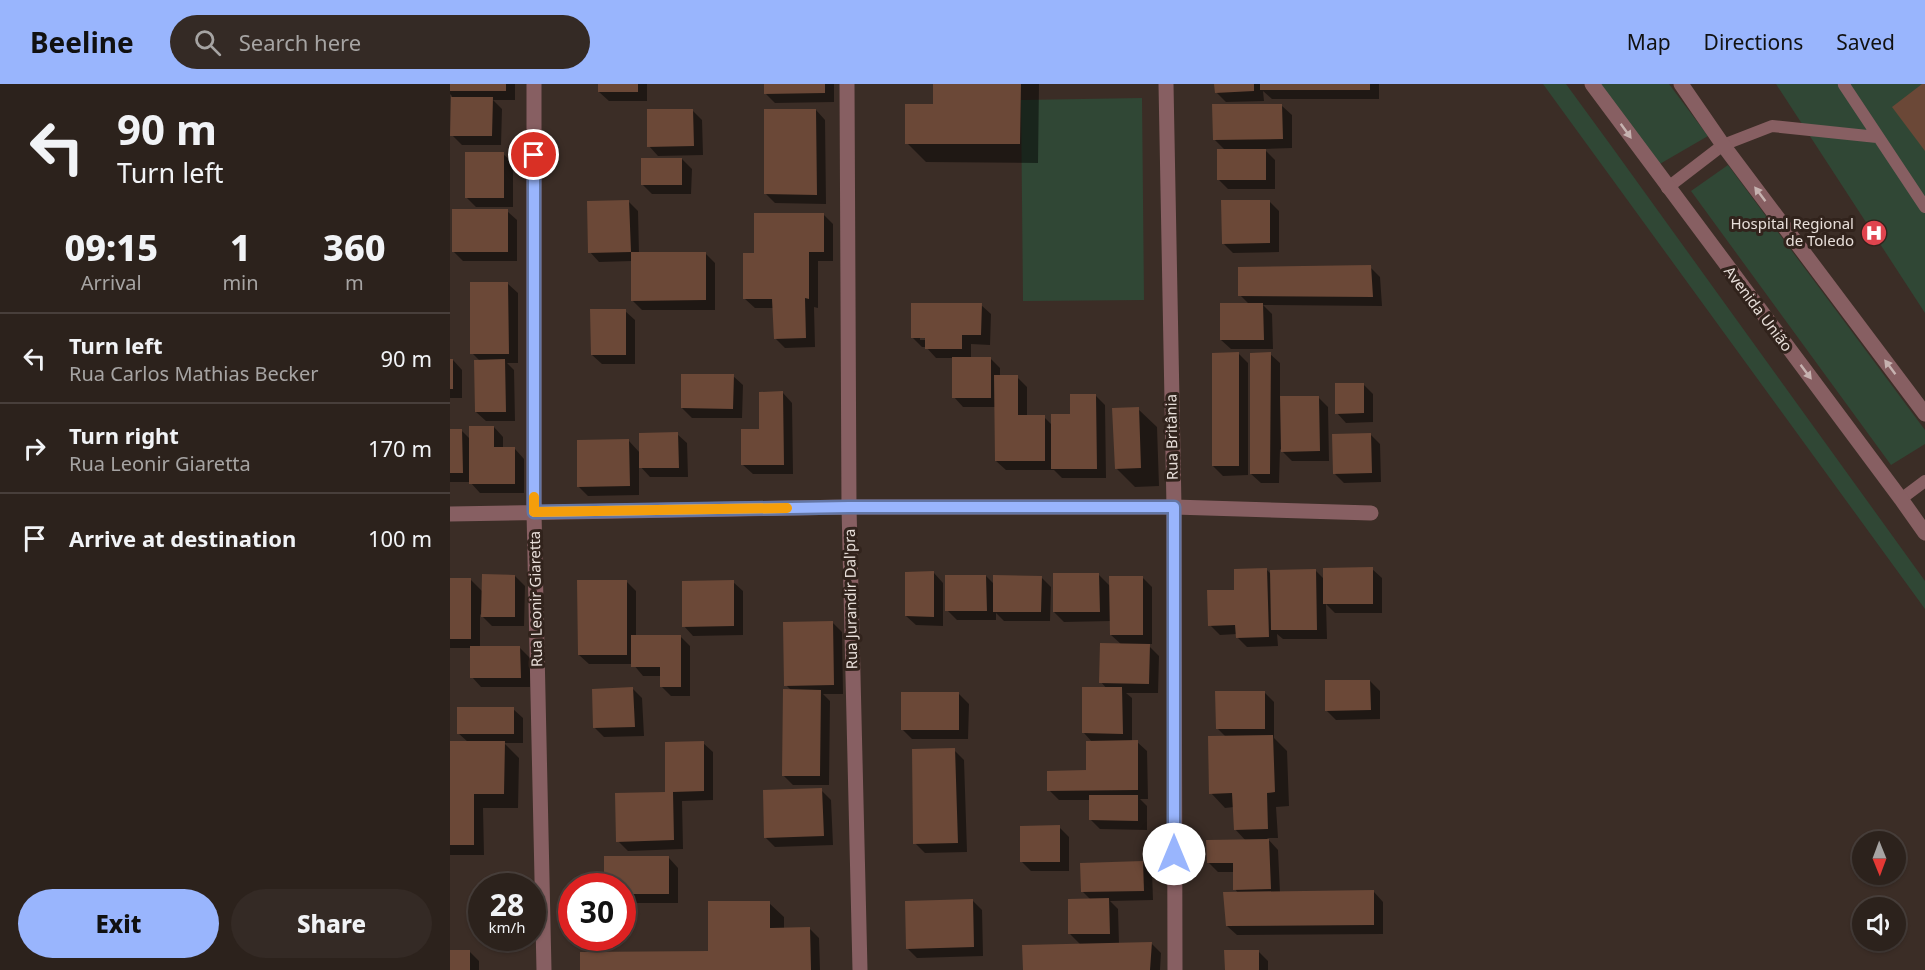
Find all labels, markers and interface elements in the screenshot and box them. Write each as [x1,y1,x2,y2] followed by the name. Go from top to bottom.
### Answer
[170,15,590,69] search box
[30,23,134,61] text: Beeline
[191,26,224,59] icon: search
[239,27,361,57] text: Search here
[1627,28,1671,56] text: Map
[1704,28,1803,56] text: Directions
[1836,28,1895,56] text: Saved
[117,100,217,157] text: 90 m
[18,108,96,186] icon: left
[1620,123,1632,139] one-way arrow
[508,129,559,180] pin
[517,138,550,171] icon: arrive
[117,154,223,191] text: Turn left
[1754,186,1766,202] one-way arrow
[1730,213,1854,250] place label: Hospital Regional de Toledo
[1859,218,1889,248] hospital icon: Hospital Regional de Toledo
[64,223,158,272] text: 09:15
[230,223,251,272] text: 1
[323,223,386,272] text: 360
[1720,262,1797,355] street label: Avenida União
[81,269,142,296] text: Arrival
[222,269,259,296] text: min
[345,269,364,296] text: m
[69,330,163,360] text: Turn left
[18,342,51,375] icon: left
[381,343,432,373] text: 90 m
[1884,359,1896,375] one-way arrow
[69,360,319,387] text: Rua Carlos Mathias Becker
[1799,364,1811,379] one-way arrow
[1160,394,1182,480] street label: Rua Britânia
[69,420,179,450] text: Turn right
[18,432,51,465] icon: right
[368,433,432,463] text: 170 m
[69,450,251,477] text: Rua Leonir Giaretta
[18,522,51,555] icon: arrive
[69,523,296,553] text: Arrive at destination
[368,523,432,553] text: 100 m
[839,528,861,670] street label: Rua Jurandir Dal'pra
[524,531,546,667] street label: Rua Leonir Giaretta
[1142,822,1206,886] position arrow
[1852,831,1906,885] north arrow
[1852,831,1906,951] map controls
[558,873,636,951] speed limit sign: 30
[490,884,524,925] text: 28
[18,889,219,958] button: Exit
[231,889,432,958] button: Share
[1852,897,1906,951] button: sound
[489,917,525,937] text: km/h

